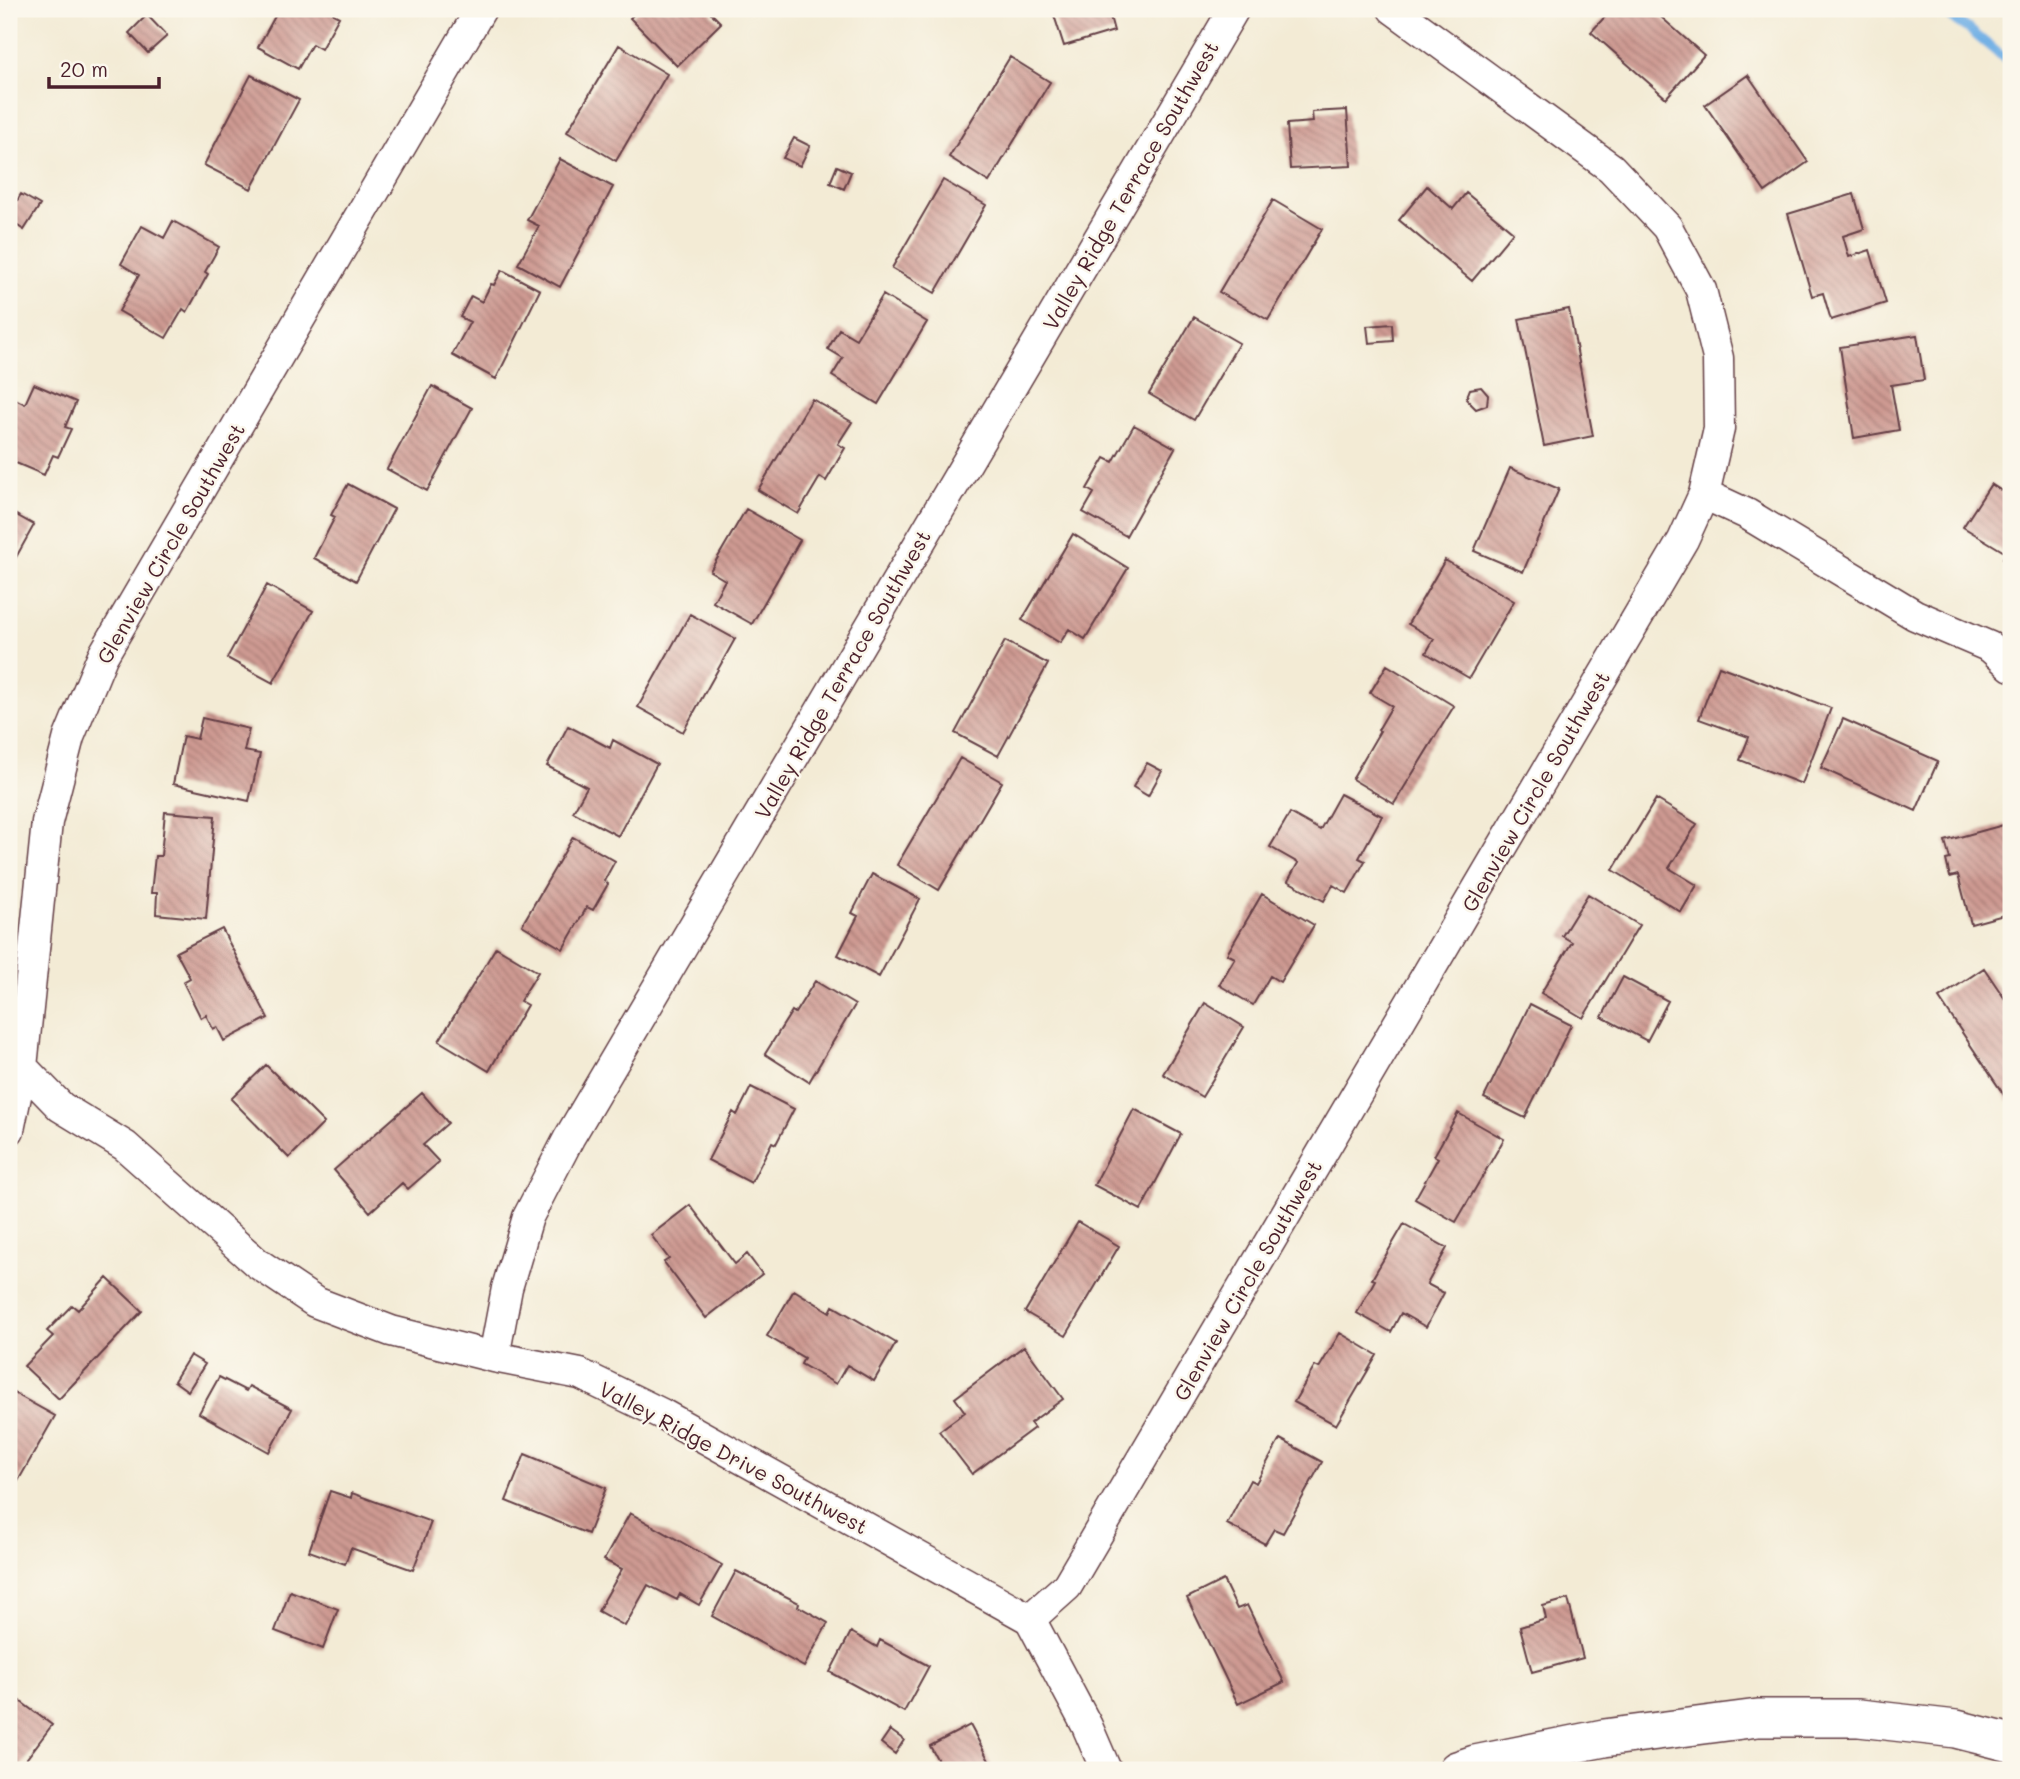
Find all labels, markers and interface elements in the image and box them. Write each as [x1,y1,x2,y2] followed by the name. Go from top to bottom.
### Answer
[1036,36,1224,334] street label: Valley Ridge Terrace Southwest
[49,46,159,90] scale bar
[60,55,108,82] text: 20 m
[90,418,250,668] street label: Glenview Circle Southwest
[748,525,936,823] street label: Valley Ridge Terrace Southwest
[1455,666,1615,916] street label: Glenview Circle Southwest
[1167,1155,1327,1405] street label: Glenview Circle Southwest
[595,1374,873,1540] street label: Valley Ridge Drive Southwest

